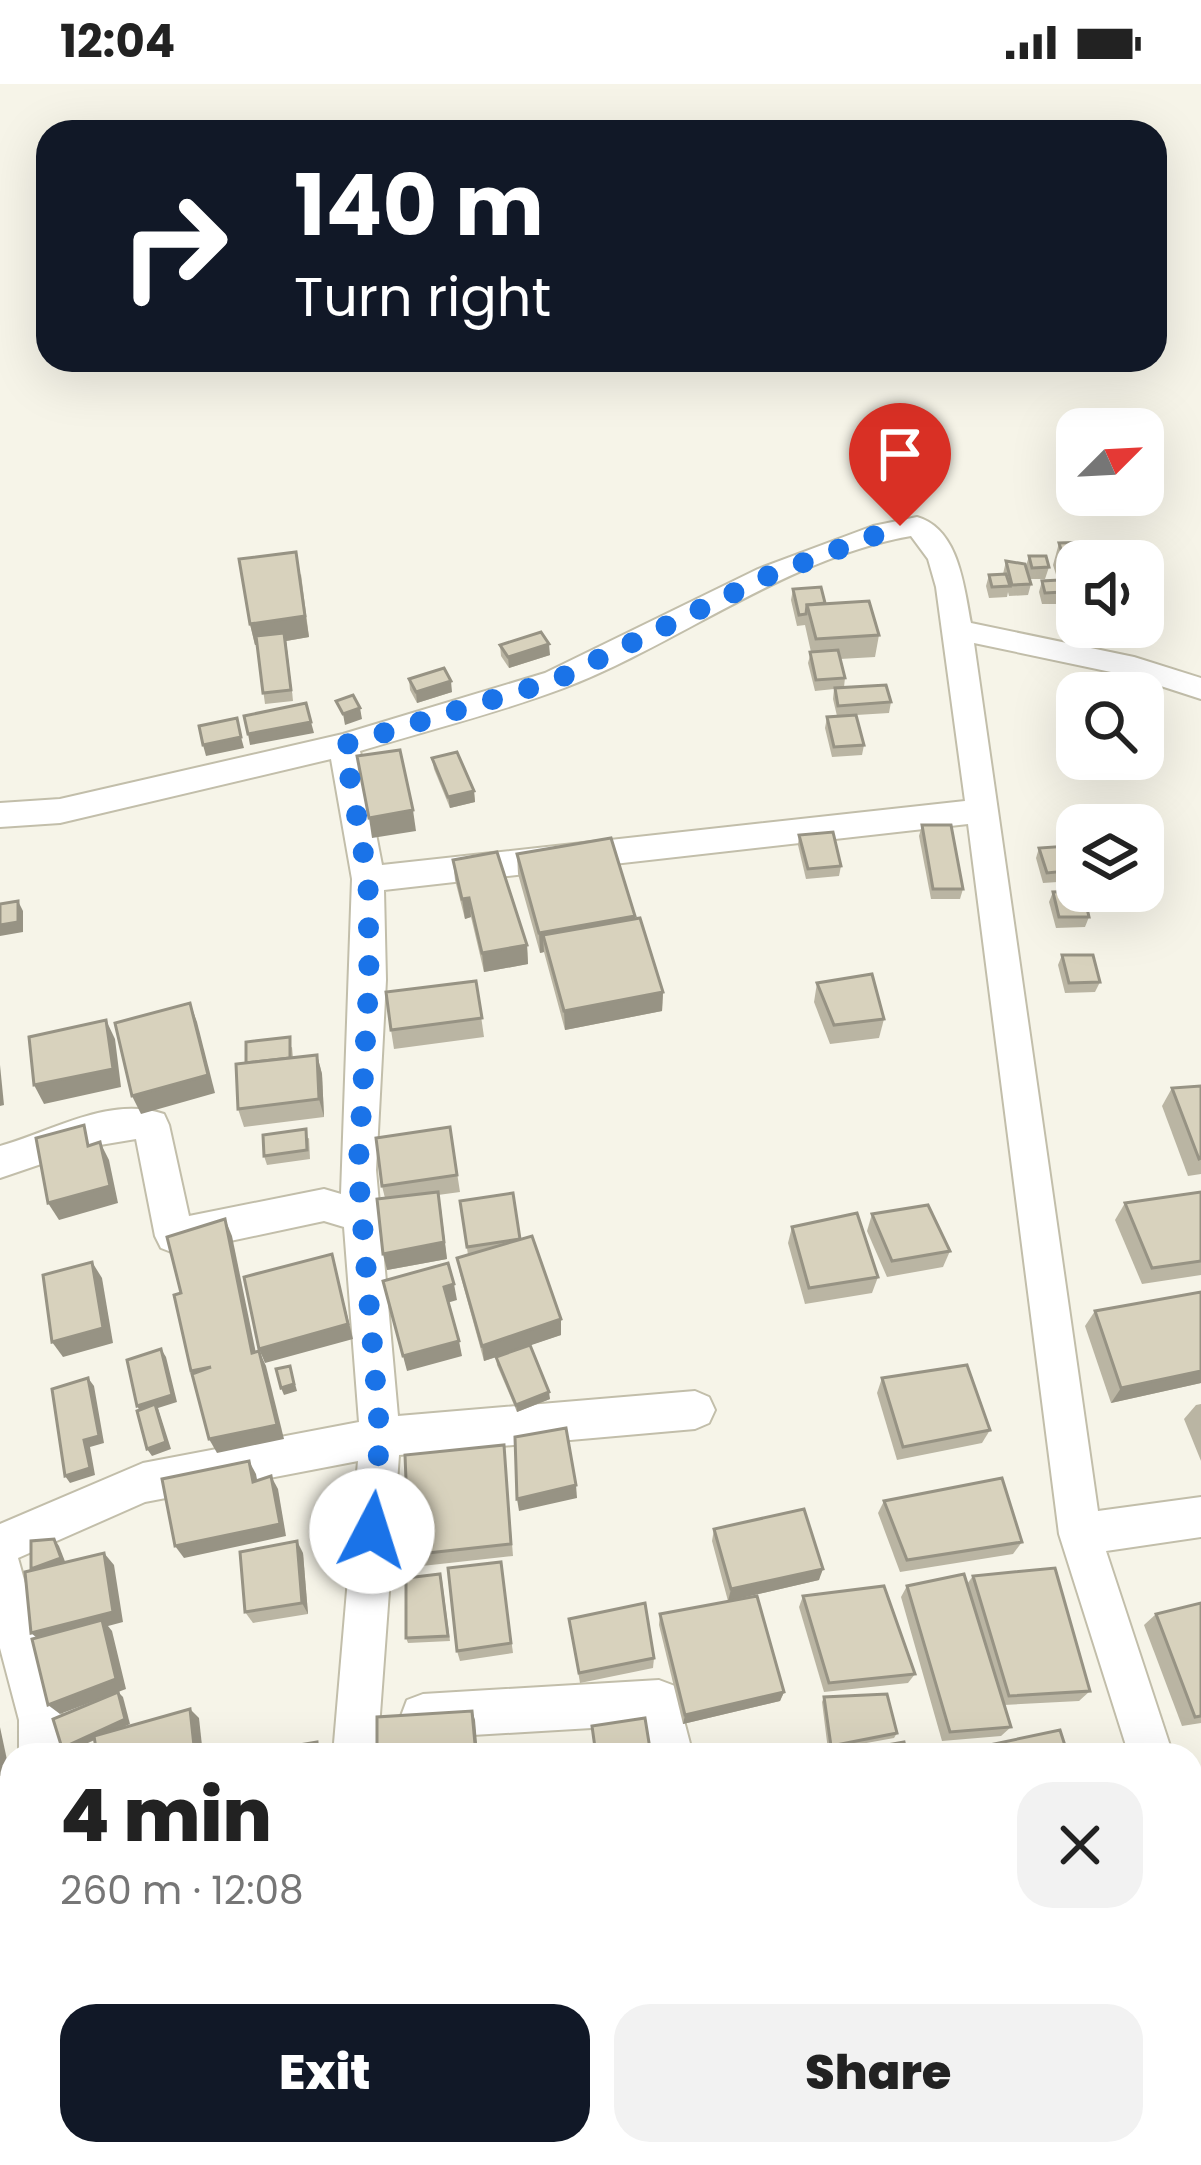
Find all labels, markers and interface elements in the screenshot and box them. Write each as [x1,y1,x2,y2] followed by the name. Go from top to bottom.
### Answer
[60,10,175,73] text: 12:04
[294,147,544,264] text: 140 m
[96,168,252,324] icon: right
[294,259,551,335] text: Turn right
[849,403,951,526] pin
[1056,408,1164,516] north arrow
[1056,408,1164,912] map controls
[867,421,933,487] icon: arrive
[1056,540,1164,648] button: sound
[1056,672,1164,780] button: search
[1056,804,1164,912] button: layers
[309,1468,435,1594] position arrow
[60,1765,272,1866] text: 4 min
[1017,1782,1143,1908] button: close
[60,1863,304,1918] text: 260 m · 12:08
[60,2004,590,2142] button: Exit
[614,2004,1143,2142] button: Share

